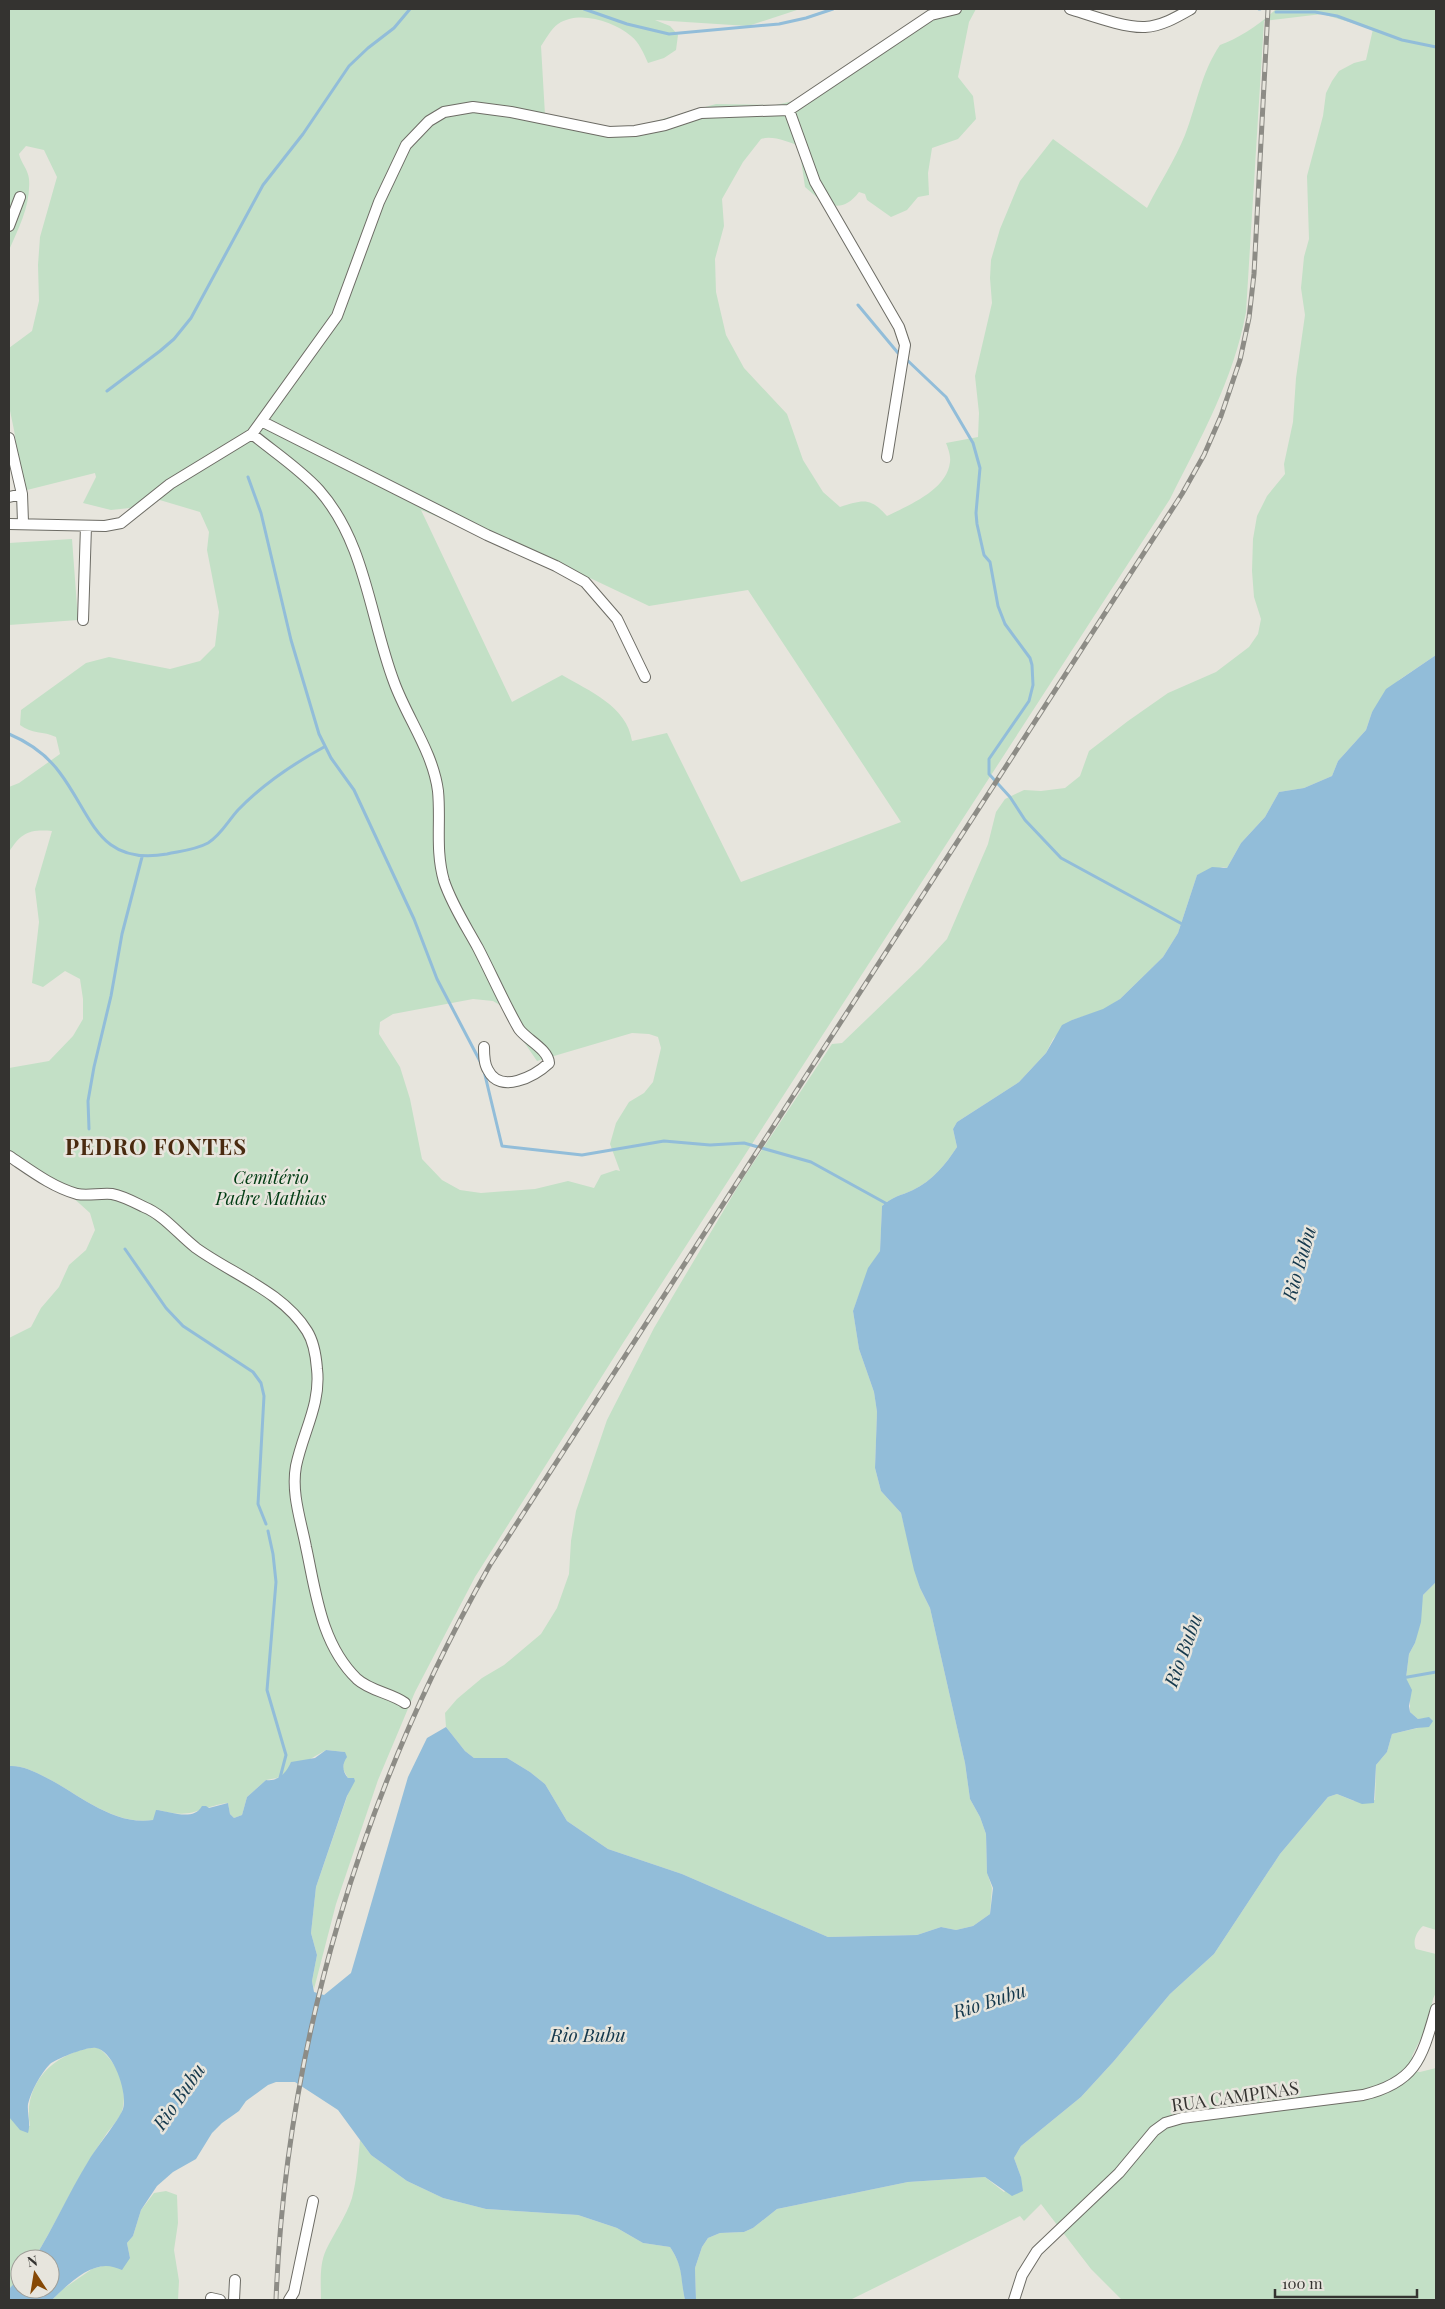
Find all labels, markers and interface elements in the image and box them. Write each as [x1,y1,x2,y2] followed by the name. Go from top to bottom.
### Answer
[65,1131,247,1161] district label: PEDRO FONTES
[214,1165,327,1210] park label: Cemitério Padre Mathias
[1275,1223,1321,1304] water label: Rio Bubu
[1157,1610,1207,1691] water label: Rio Bubu
[948,1976,1029,2024] water label: Rio Bubu
[549,2021,626,2047] water label: Rio Bubu
[145,2058,210,2135] water label: Rio Bubu
[1170,2075,1300,2117] street label: RUA CAMPINAS
[10,2249,60,2299] north arrow
[25,2250,39,2271] text: N
[1275,2266,1418,2298] scale bar
[1282,2273,1323,2293] text: 100 m

